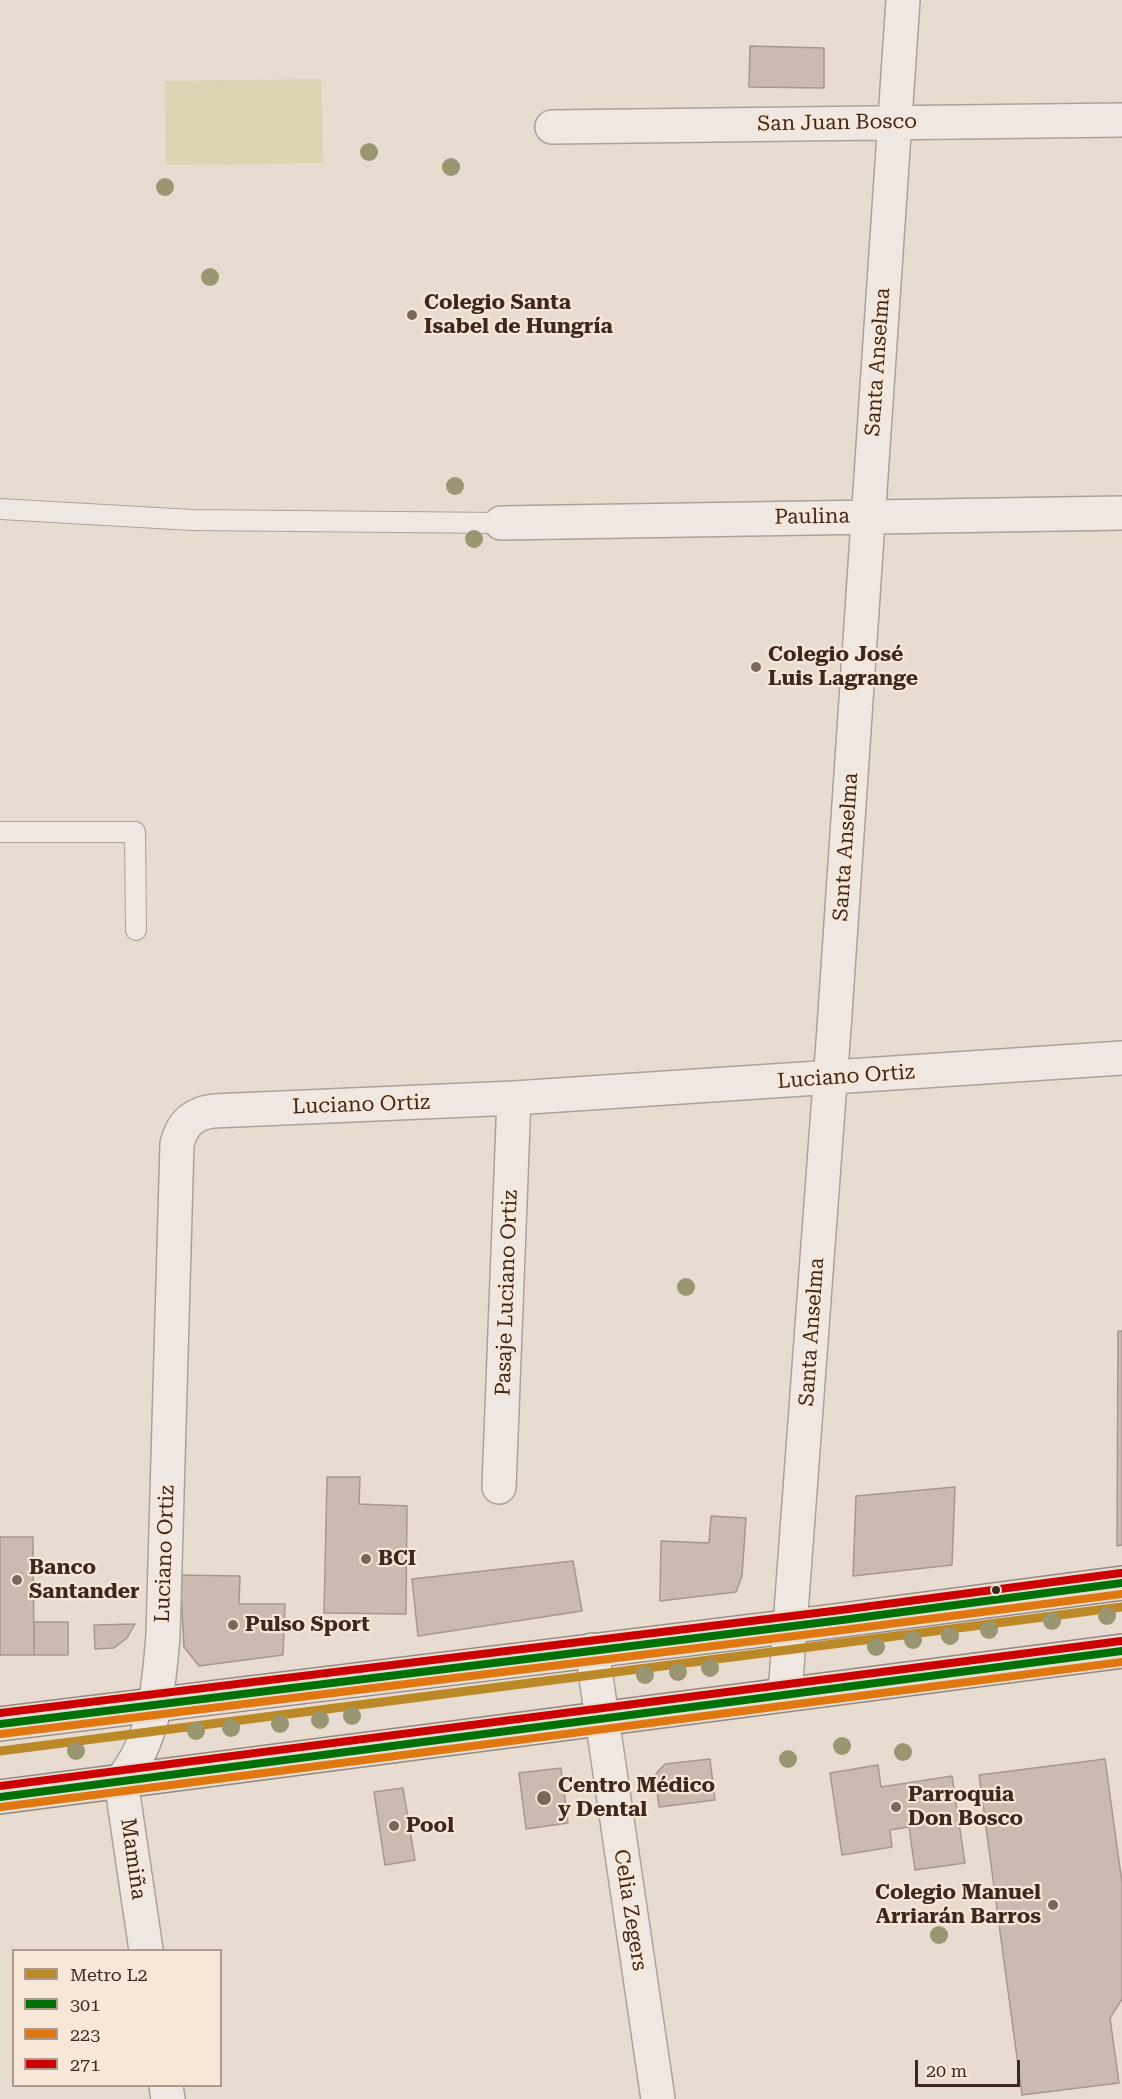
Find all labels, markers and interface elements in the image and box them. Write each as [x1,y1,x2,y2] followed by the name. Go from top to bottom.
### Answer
[757,109,917,137] street label: San Juan Bosco
[860,287,896,437] street label: Santa Anselma
[424,290,613,340] place label: Colegio Santa Isabel de Hungría
[405,308,419,322] marker: Colegio Santa Isabel de Hungría
[774,504,850,530] street label: Paulina
[768,642,918,692] place label: Colegio José Luis Lagrange
[749,660,763,674] marker: Colegio José Luis Lagrange
[828,772,864,922] street label: Santa Anselma
[776,1060,916,1094] street label: Luciano Ortiz
[292,1090,430,1120] street label: Luciano Ortiz
[491,1189,523,1397] street label: Pasaje Luciano Ortiz
[794,1257,830,1407] street label: Santa Anselma
[150,1485,180,1623] street label: Luciano Ortiz
[378,1546,416,1572] place label: BCI
[359,1552,373,1566] marker: BCI
[29,1555,140,1605] place label: Banco Santander
[10,1573,24,1587] marker: Banco Santander
[990,1584,1002,1596] unlabelled marker
[245,1612,370,1638] place label: Pulso Sport
[226,1618,240,1632] marker: Pulso Sport
[558,1773,715,1823] place label: Centro Médico y Dental
[908,1782,1023,1832] place label: Parroquia Don Bosco
[535,1789,553,1807] marker: Centro Médico y Dental
[889,1800,903,1814] marker: Parroquia Don Bosco
[406,1813,454,1839] place label: Pool
[115,1817,151,1901] street label: Mamiña
[387,1819,401,1833] marker: Pool
[608,1847,652,1973] street label: Celia Zegers
[875,1880,1041,1930] place label: Colegio Manuel Arriarán Barros
[1046,1898,1060,1912] marker: Colegio Manuel Arriarán Barros
[12,1949,222,2087] legend
[70,1964,148,1985] text: Metro L2
[70,1994,100,2015] text: 301
[70,2024,100,2045] text: 223
[918,2048,1023,2086] scale bar
[70,2054,100,2075] text: 271
[926,2060,967,2081] text: 20 m

